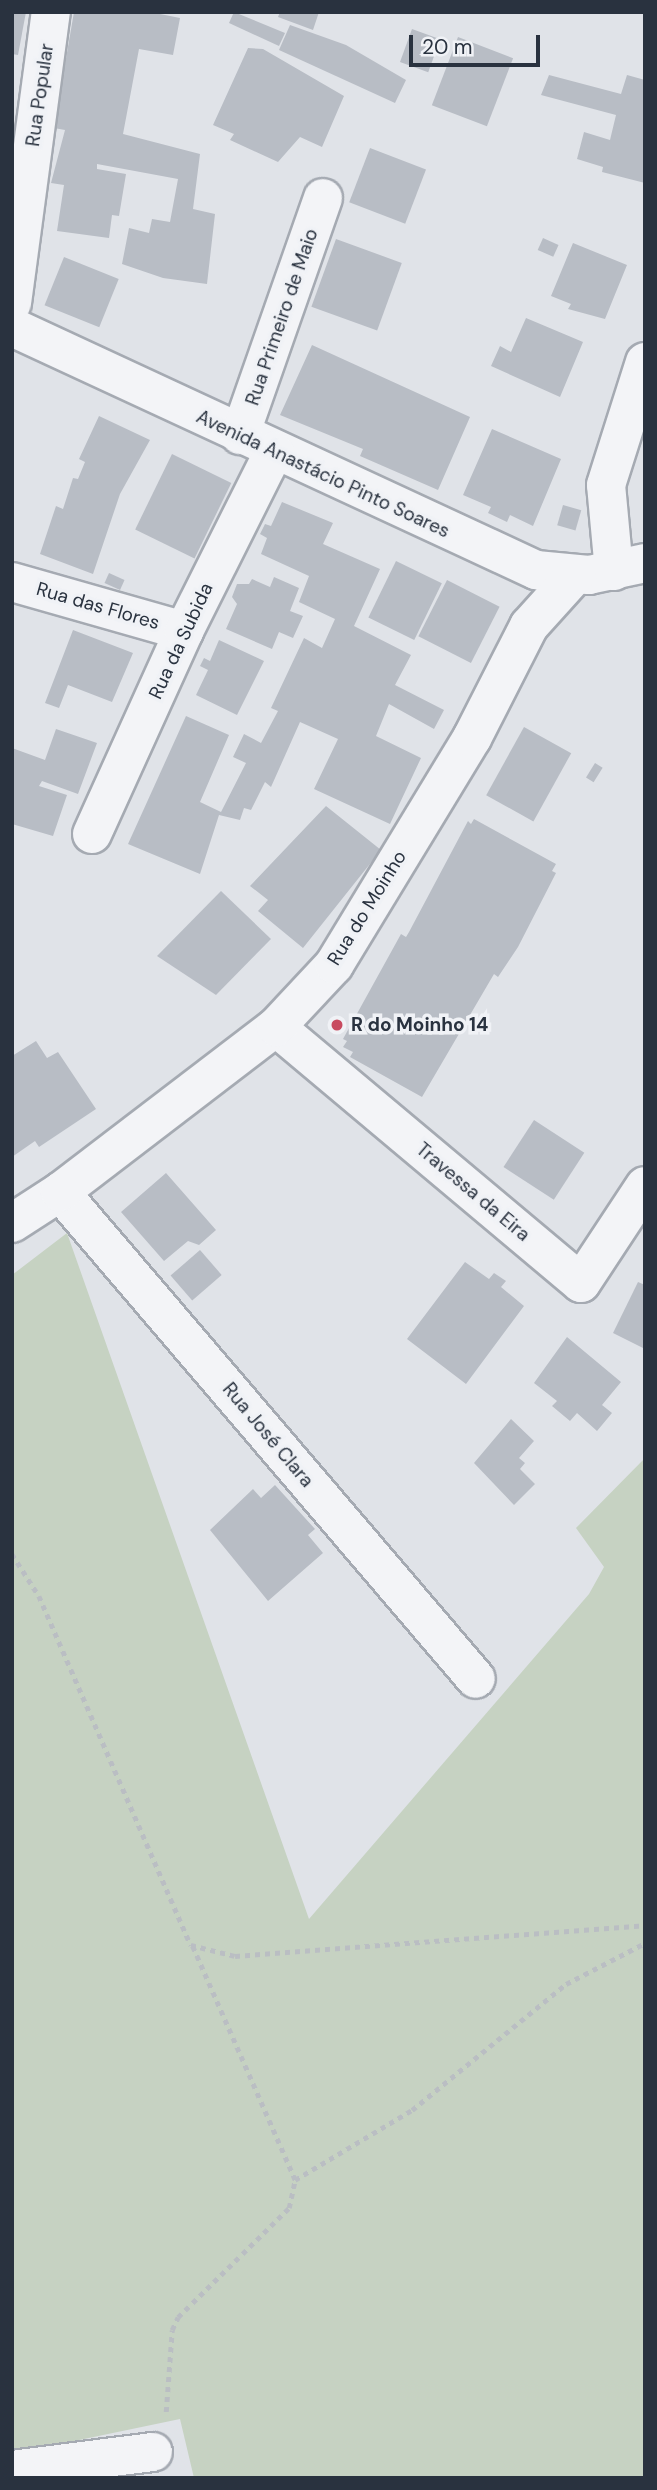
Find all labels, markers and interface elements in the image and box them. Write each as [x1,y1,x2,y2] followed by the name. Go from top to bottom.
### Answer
[412,21,543,65] scale bar
[422,33,473,61] text: 20 m
[21,42,59,148] street label: Rua Popular
[241,226,323,408] street label: Rua Primeiro de Maio
[193,405,453,543] street label: Avenida Anastácio Pinto Soares
[34,578,162,634] street label: Rua das Flores
[144,579,218,703] street label: Rua da Subida
[323,847,411,969] street label: Rua do Moinho
[351,1014,488,1036] place label: R do Moinho 14
[329,1017,345,1033] marker: R do Moinho 14
[412,1138,534,1246] street label: Travessa da Eira
[218,1378,318,1492] street label: Rua José Clara

